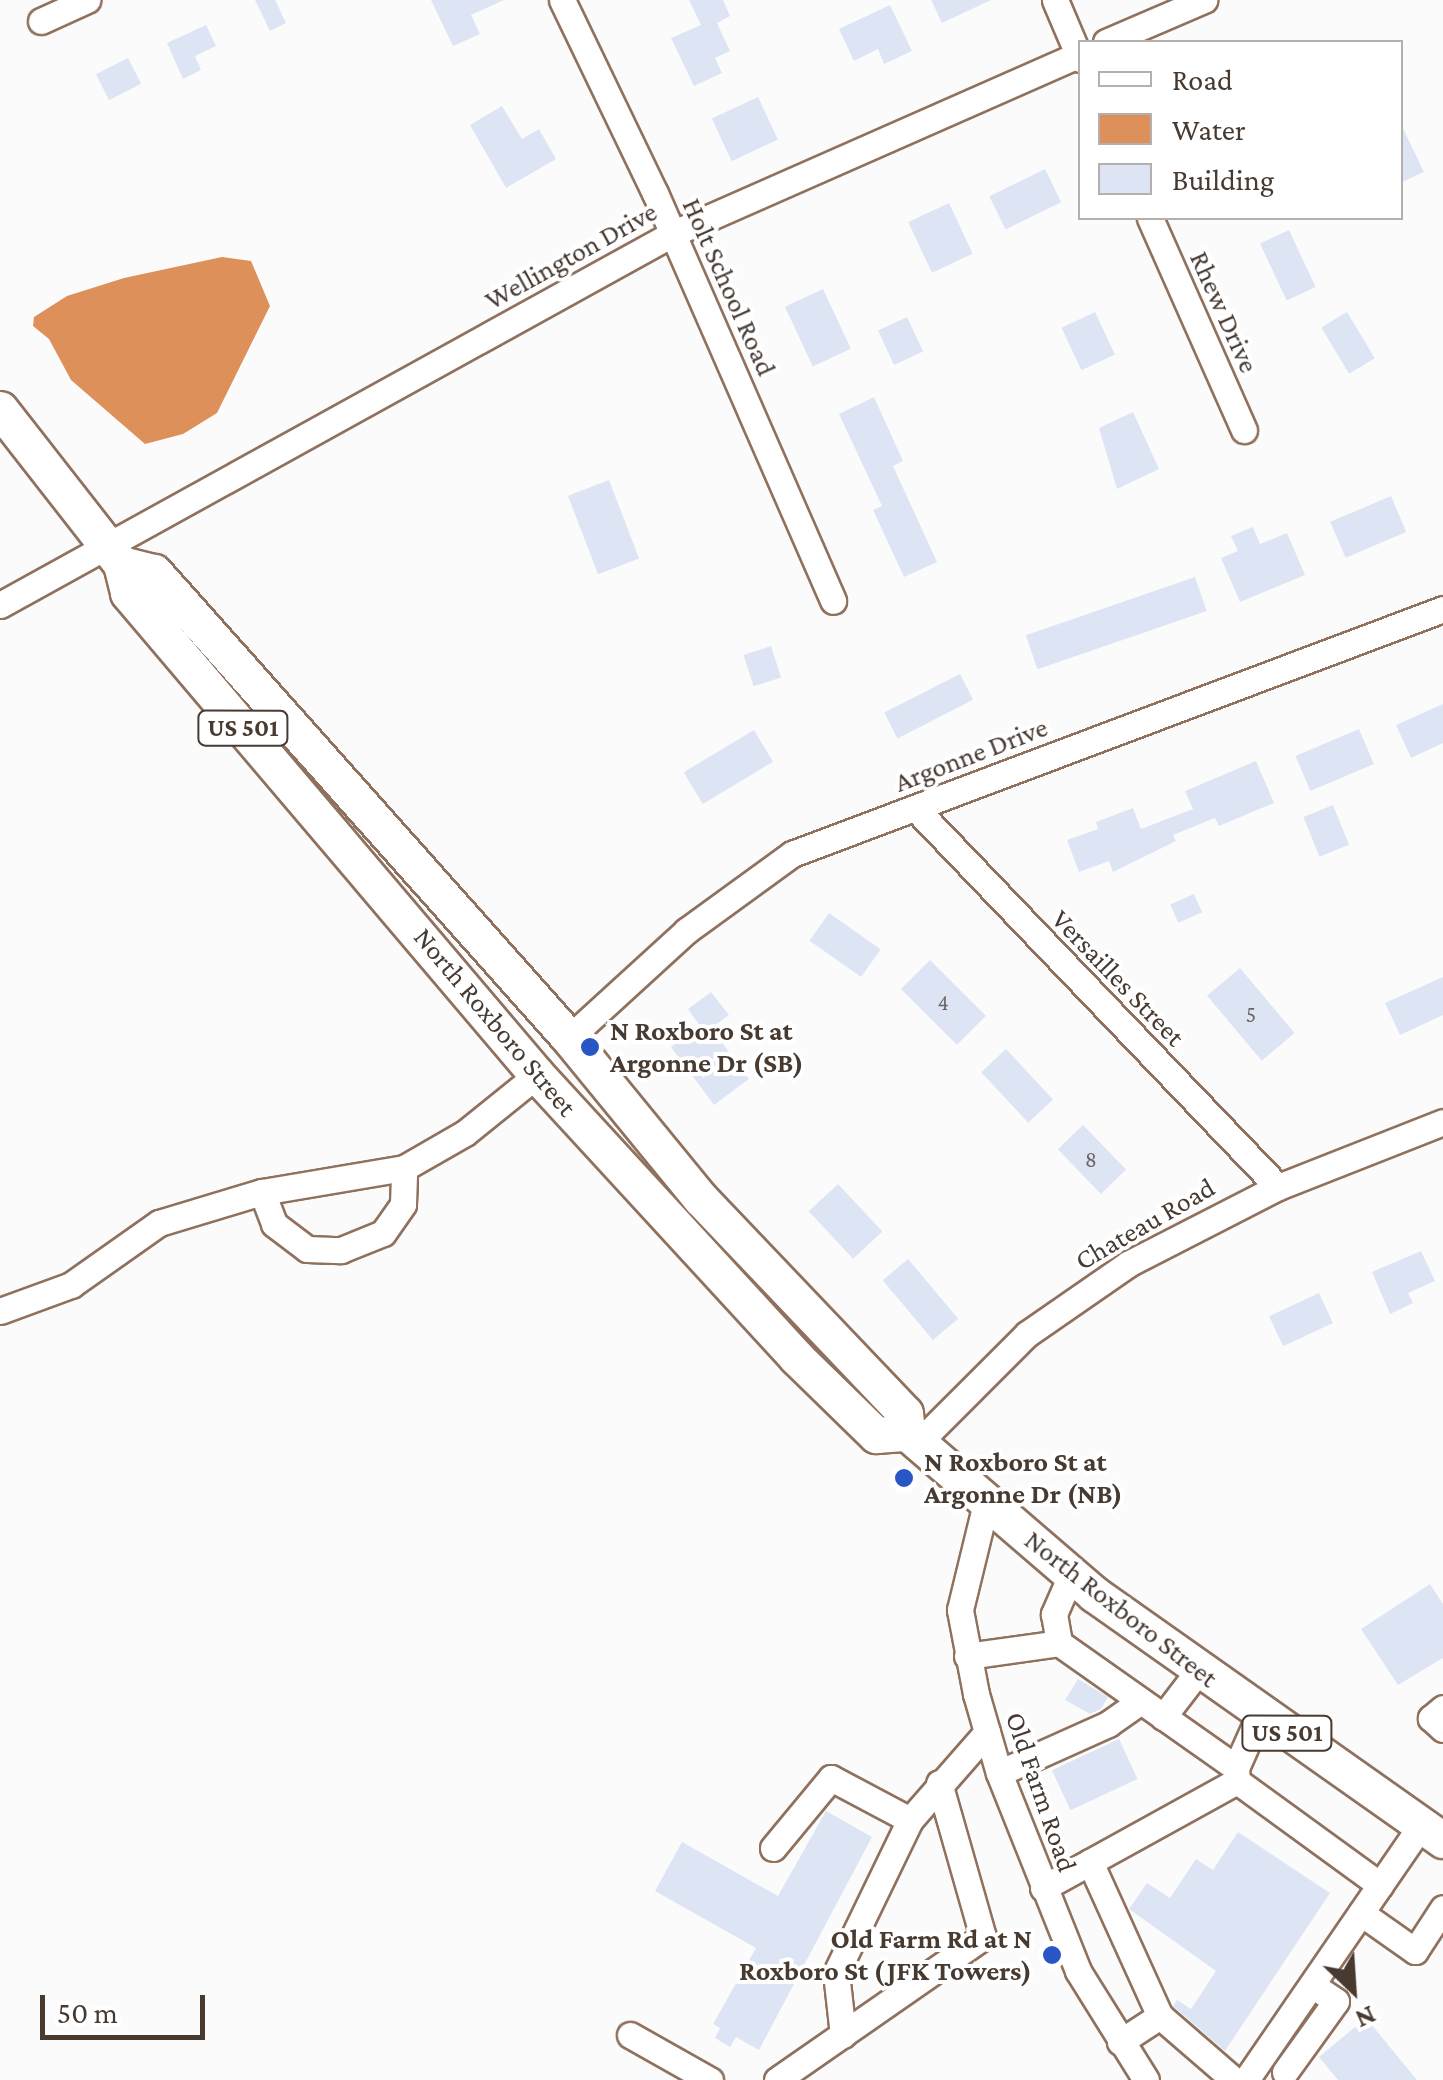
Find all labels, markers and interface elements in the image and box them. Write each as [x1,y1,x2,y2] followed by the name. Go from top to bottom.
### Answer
[1078,40,1403,220] legend
[1172,63,1233,96] text: Road
[1172,113,1246,146] text: Water
[1172,163,1274,196] text: Building
[675,193,783,381] street label: Holt School Road
[479,195,663,317] street label: Wellington Drive
[1182,246,1266,378] street label: Rhew Drive
[196,708,290,748] road number: US 501
[890,710,1052,800] street label: Argonne Drive
[1044,903,1192,1053] street label: Versailles Street
[406,921,584,1123] street label: North Roxboro Street
[937,990,949,1016] house number: 4
[1246,1002,1256,1028] house number: 5
[610,1014,804,1080] place label: N Roxboro St at Argonne Dr (SB)
[579,1036,601,1058] marker: N Roxboro St at Argonne Dr (SB)
[1085,1147,1097,1173] house number: 8
[1069,1171,1221,1277] street label: Chateau Road
[924,1445,1123,1511] place label: N Roxboro St at Argonne Dr (NB)
[893,1467,915,1489] marker: N Roxboro St at Argonne Dr (NB)
[1018,1523,1224,1695] street label: North Roxboro Street
[998,1708,1084,1876] street label: Old Farm Road
[1240,1713,1334,1753] road number: US 501
[739,1922,1032,1988] place label: Old Farm Rd at N Roxboro St (JFK Towers)
[1303,1940,1403,2040] north arrow
[1041,1944,1063,1966] marker: Old Farm Rd at N Roxboro St (JFK Towers)
[45,1975,210,2037] scale bar
[57,1996,118,2029] text: 50 m
[1351,2000,1381,2036] text: N

